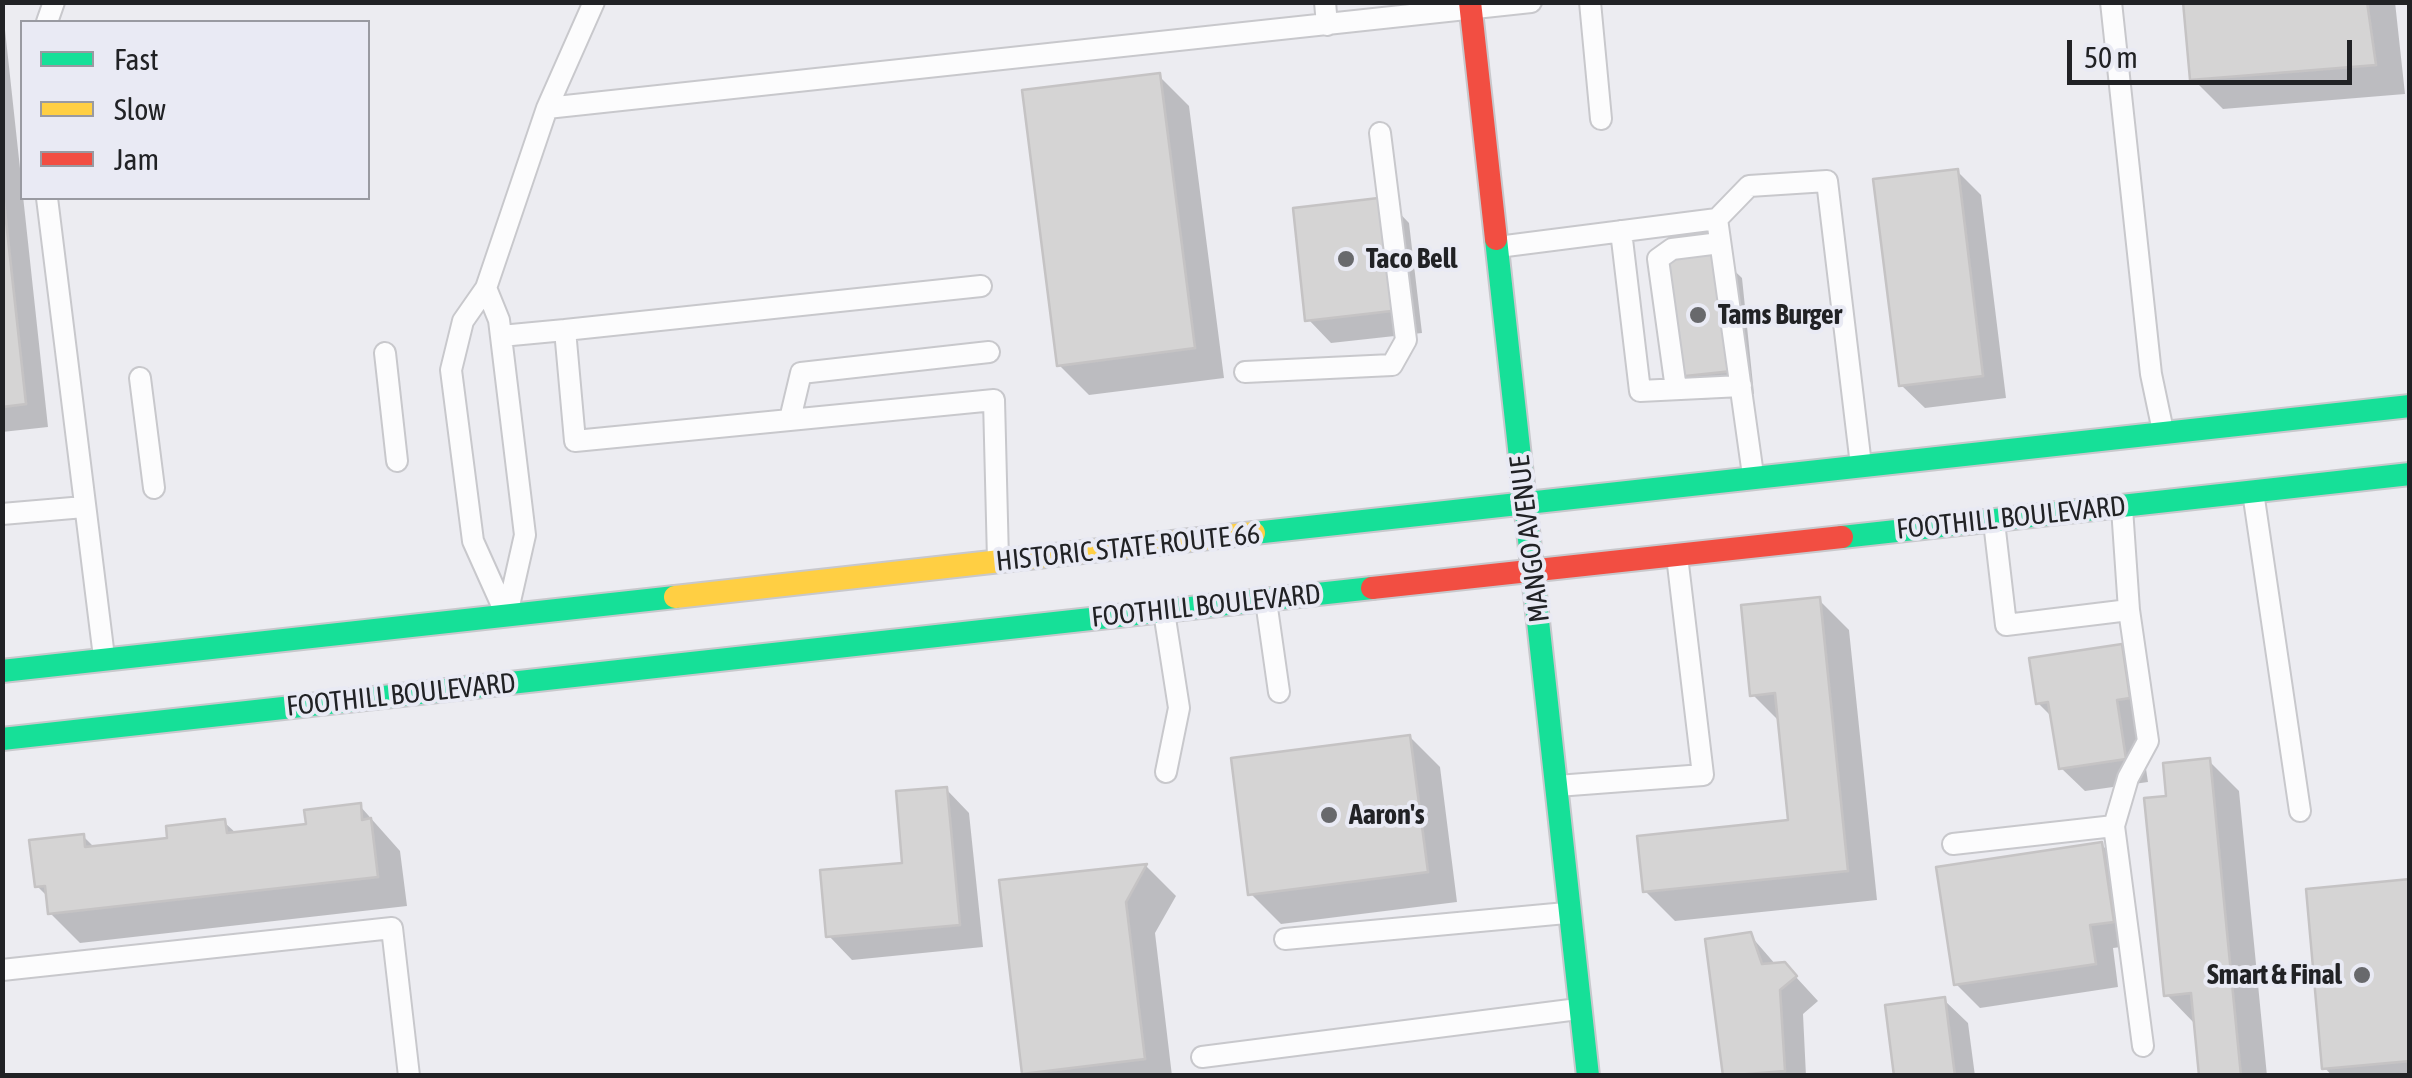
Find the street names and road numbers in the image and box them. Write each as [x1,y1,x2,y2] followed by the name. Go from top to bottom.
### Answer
[1503,454,1557,624] street label: MANGO AVENUE
[1895,489,2127,547] street label: FOOTHILL BOULEVARD
[994,517,1262,579] street label: HISTORIC STATE ROUTE 66
[1090,577,1322,635] street label: FOOTHILL BOULEVARD
[285,666,517,724] street label: FOOTHILL BOULEVARD

